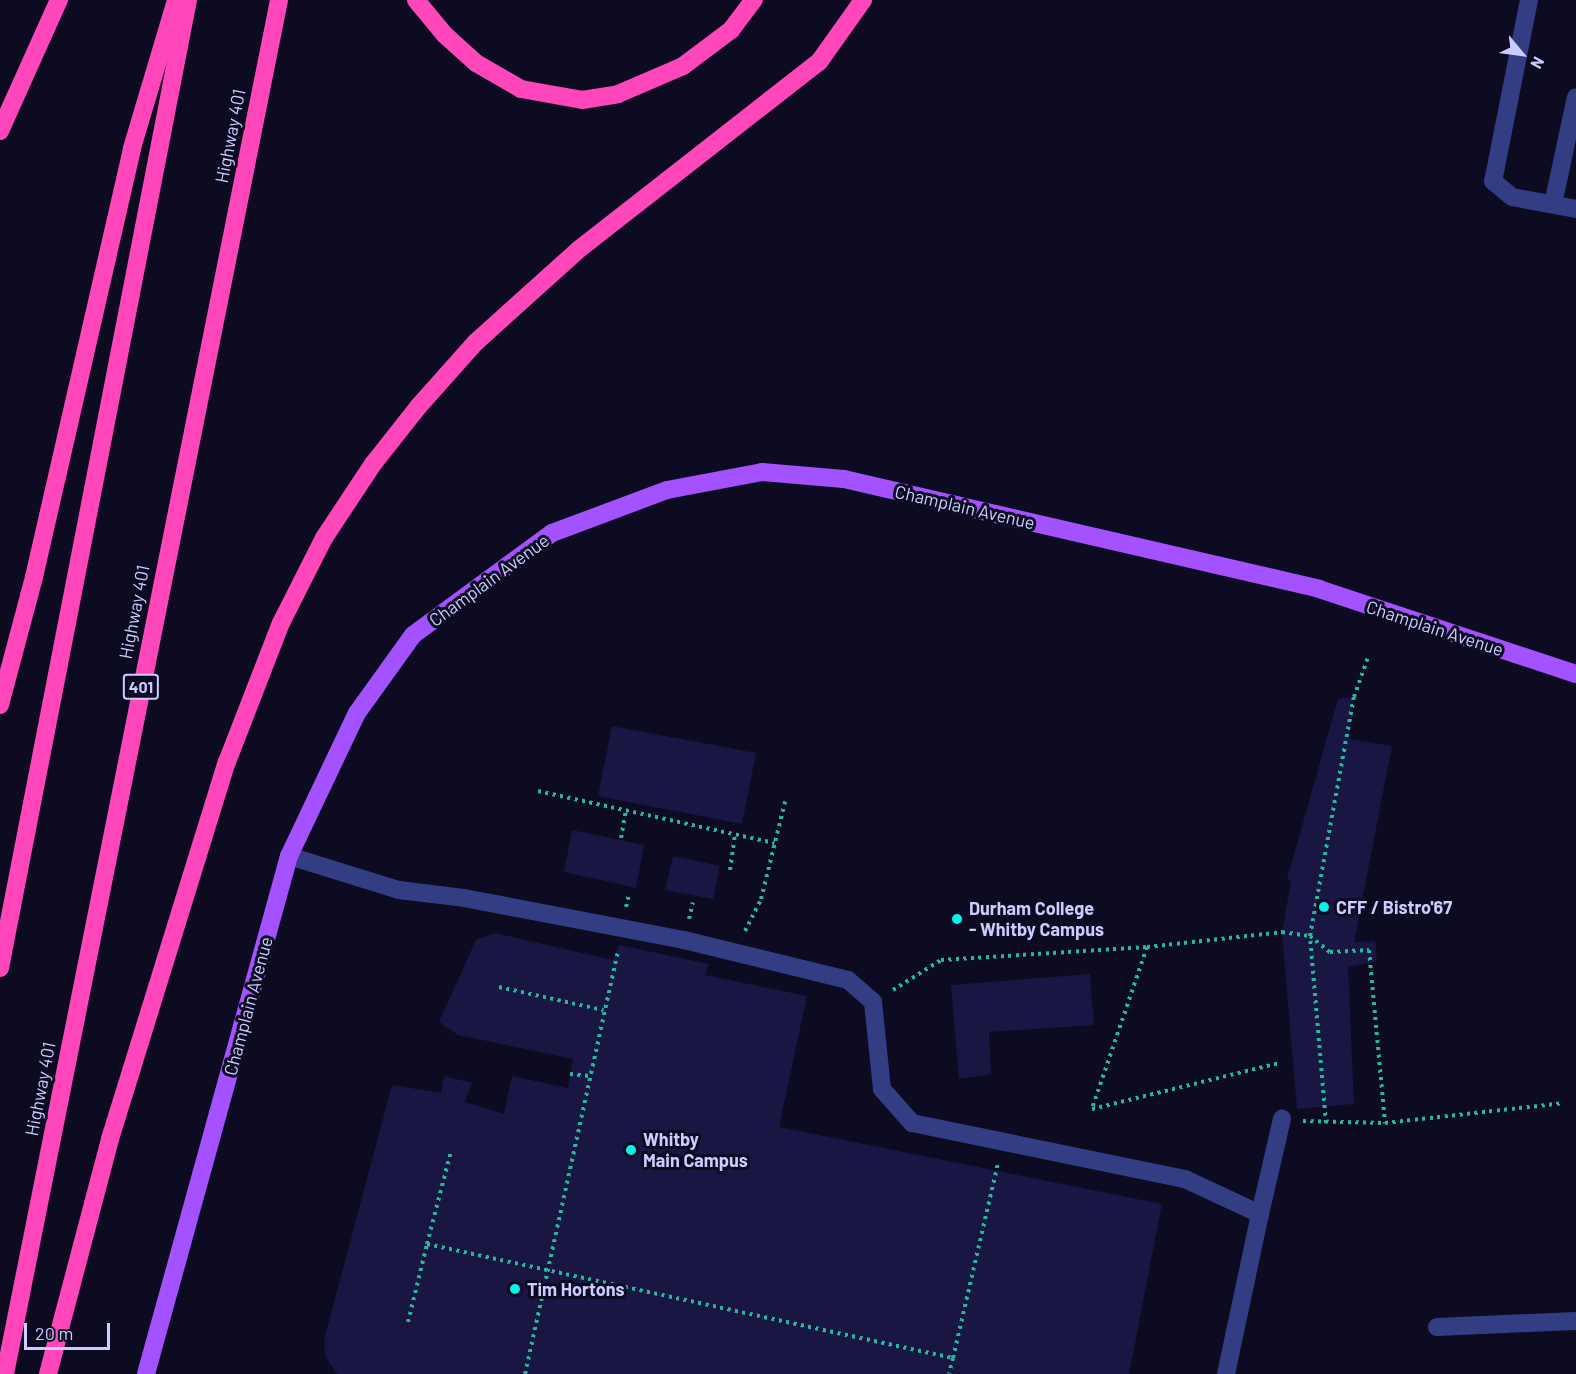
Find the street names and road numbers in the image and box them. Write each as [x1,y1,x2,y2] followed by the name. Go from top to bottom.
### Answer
[210,87,250,185] street label: Highway 401
[893,480,1037,534] street label: Champlain Avenue
[425,529,553,631] street label: Champlain Avenue
[114,563,154,661] street label: Highway 401
[1364,596,1506,660] street label: Champlain Avenue
[122,674,160,700] road number: 401
[219,934,277,1078] street label: Champlain Avenue
[20,1040,60,1138] street label: Highway 401

